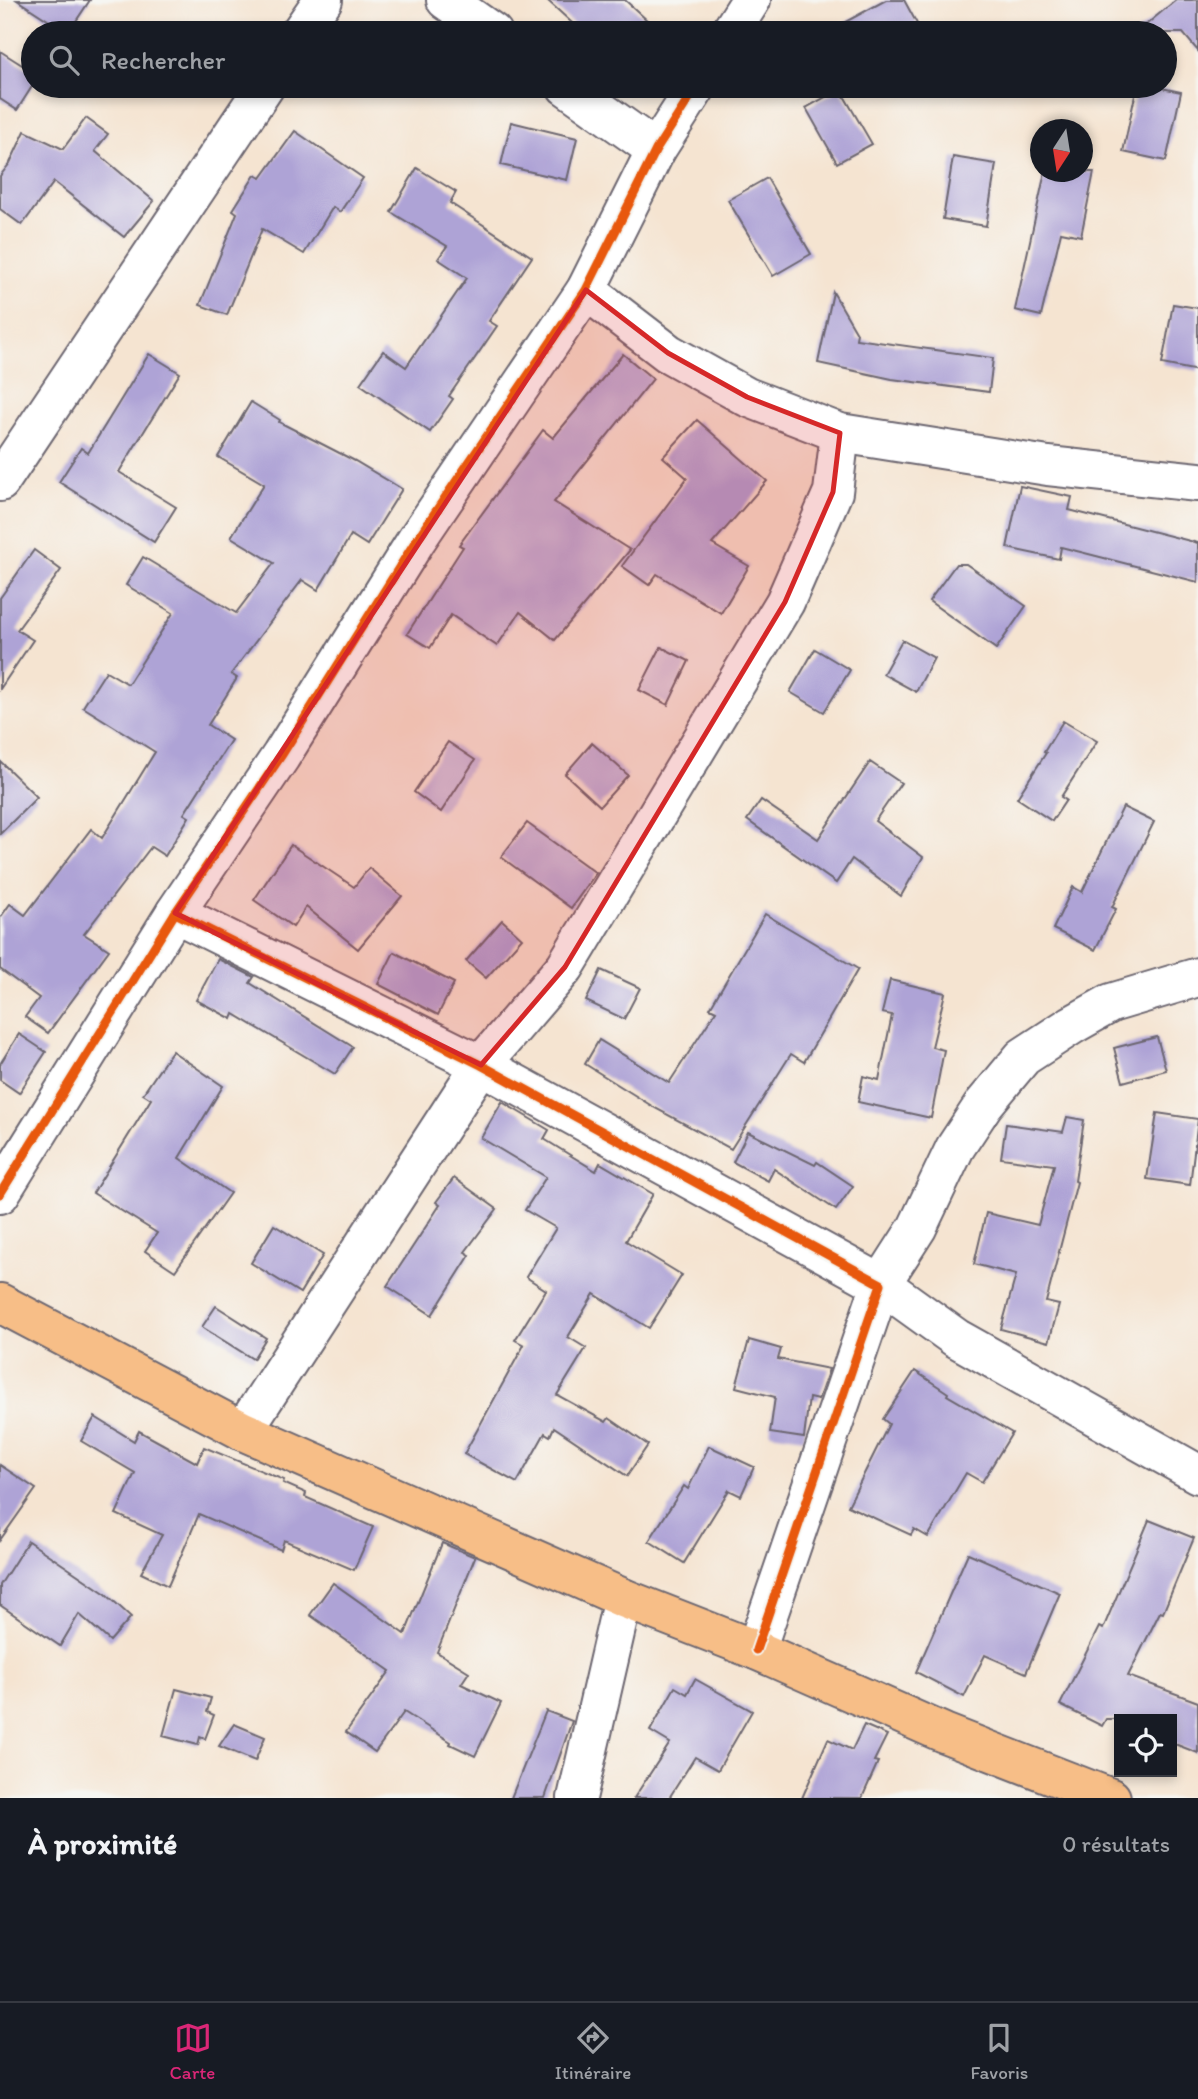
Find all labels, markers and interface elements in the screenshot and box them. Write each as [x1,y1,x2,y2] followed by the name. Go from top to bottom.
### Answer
[21,21,1177,98] search box
[45,41,83,79] icon: search
[101,44,225,76] text: Rechercher
[1030,119,1093,182] north arrow
[1114,1714,1177,1777] map controls
[1114,1714,1177,1777] button: locate
[28,1825,177,1862] text: À proximité
[1062,1830,1170,1858] text: 0 résultats
[170,2019,215,2084] tab: Carte
[555,2019,631,2084] tab: Itinéraire
[970,2019,1028,2084] tab: Favoris

